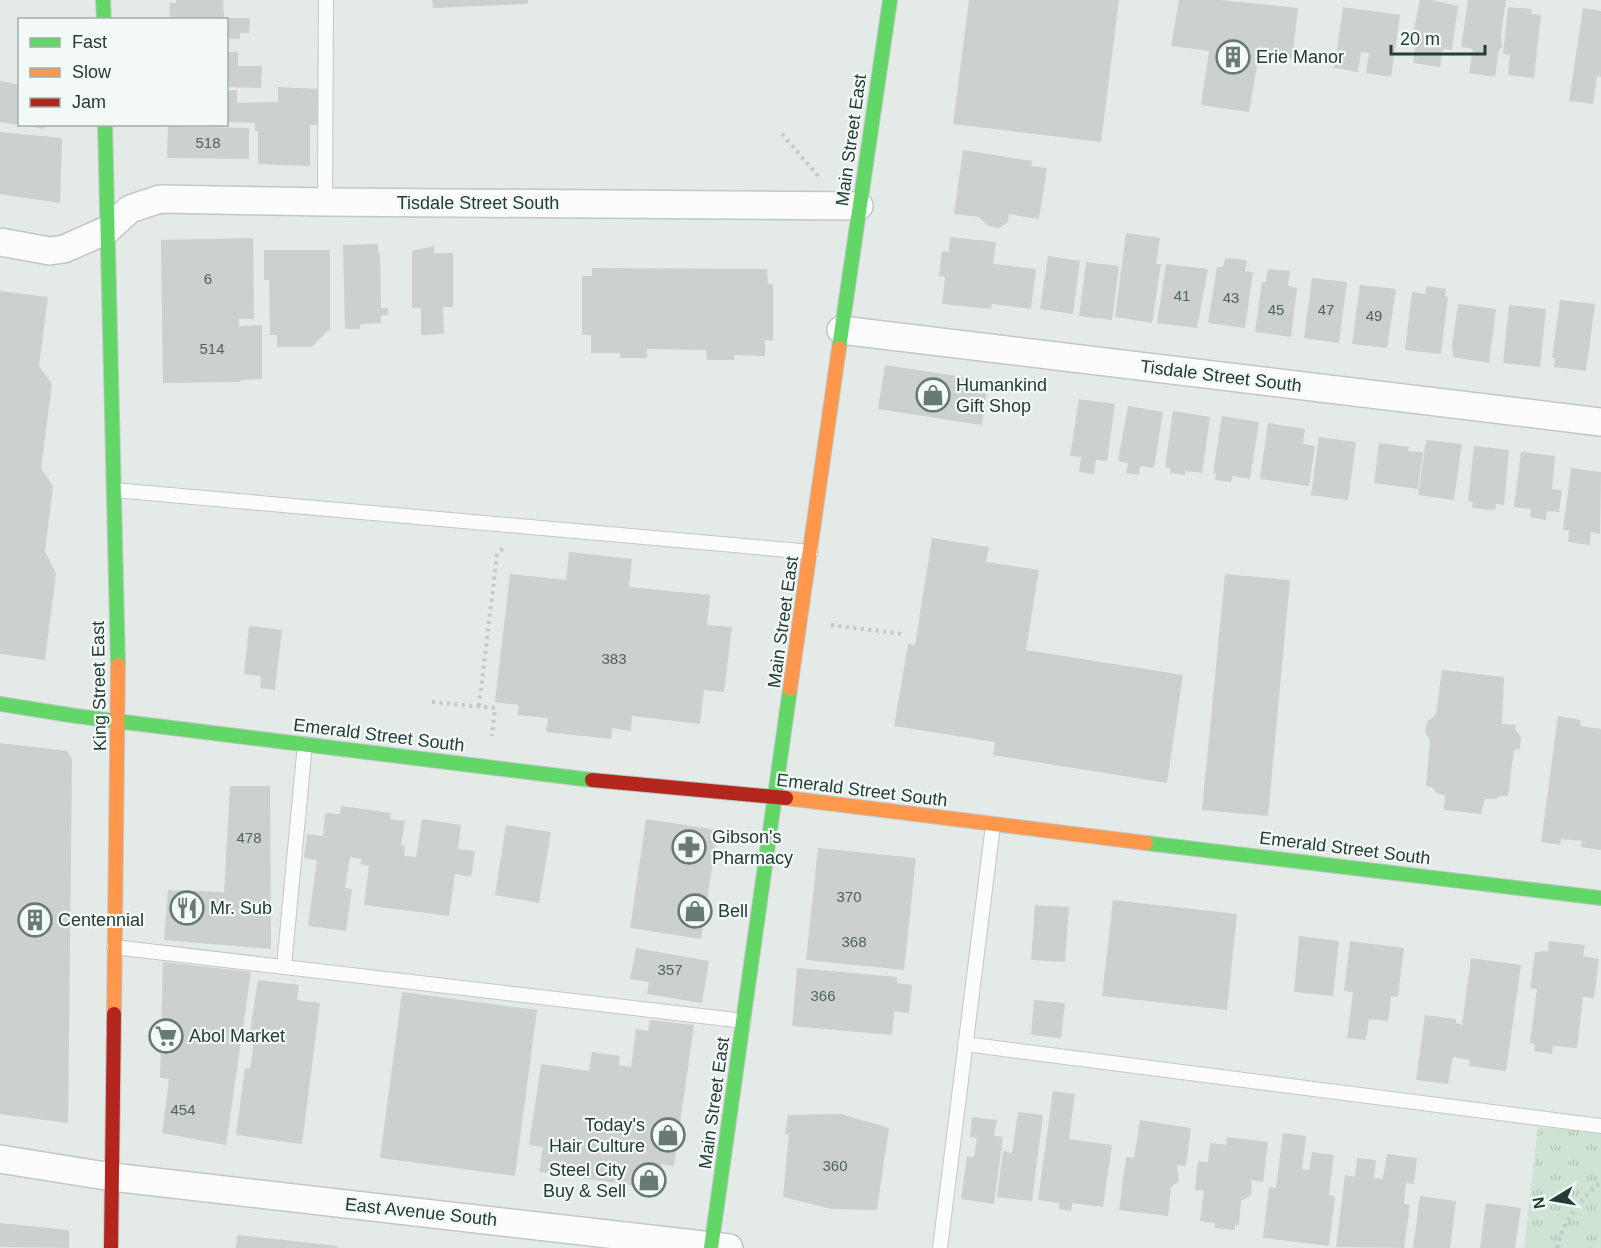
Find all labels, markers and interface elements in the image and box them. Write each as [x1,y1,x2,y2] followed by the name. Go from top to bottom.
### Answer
[18,18,228,126] legend
[1391,18,1486,56] scale bar
[1400,29,1440,49] text: 20 m
[72,32,107,52] text: Fast
[1215,39,1251,75] building icon: Erie Manor
[1256,47,1344,67] place label: Erie Manor
[72,62,112,82] text: Slow
[832,73,870,207] street label: Main Street East
[72,92,106,112] text: Jam
[195,134,221,151] house number: 518
[397,193,559,213] street label: Tisdale Street South
[204,270,212,287] house number: 6
[1174,287,1190,304] house number: 41
[1223,289,1239,306] house number: 43
[1268,301,1284,318] house number: 45
[1318,301,1334,318] house number: 47
[1366,307,1382,324] house number: 49
[199,340,225,357] house number: 514
[1139,356,1303,396] street label: Tisdale Street South
[956,375,1047,416] place label: Humankind Gift Shop
[915,377,951,413] shop icon: Humankind Gift Shop
[764,555,802,689] street label: Main Street East
[88,621,110,751] street label: King Street East
[601,650,627,667] house number: 383
[292,715,466,755] street label: Emerald Street South
[775,770,949,810] street label: Emerald Street South
[712,827,793,868] place label: Gibson's Pharmacy
[1258,828,1432,868] street label: Emerald Street South
[236,829,262,846] house number: 478
[671,829,707,865] pharmacy icon: Gibson's Pharmacy
[836,888,862,905] house number: 370
[169,890,205,926] restaurant icon: Mr. Sub
[677,893,713,929] shop icon: Bell
[210,898,272,918] place label: Mr. Sub
[718,901,748,921] place label: Bell
[17,902,53,938] building icon: Centennial
[58,910,144,930] place label: Centennial
[841,933,867,950] house number: 368
[657,961,683,978] house number: 357
[810,987,836,1004] house number: 366
[148,1018,184,1054] supermarket icon: Abol Market
[189,1026,285,1046] place label: Abol Market
[695,1036,733,1170] street label: Main Street East
[170,1101,196,1118] house number: 454
[549,1115,645,1156] place label: Today's Hair Culture
[650,1117,686,1153] shop icon: Today's Hair Culture
[822,1157,848,1174] house number: 360
[543,1160,626,1201] place label: Steel City Buy & Sell
[631,1162,667,1198] shop icon: Steel City Buy & Sell
[1523,1170,1583,1230] north arrow
[344,1194,498,1230] street label: East Avenue South
[1529,1195,1548,1210] text: N

